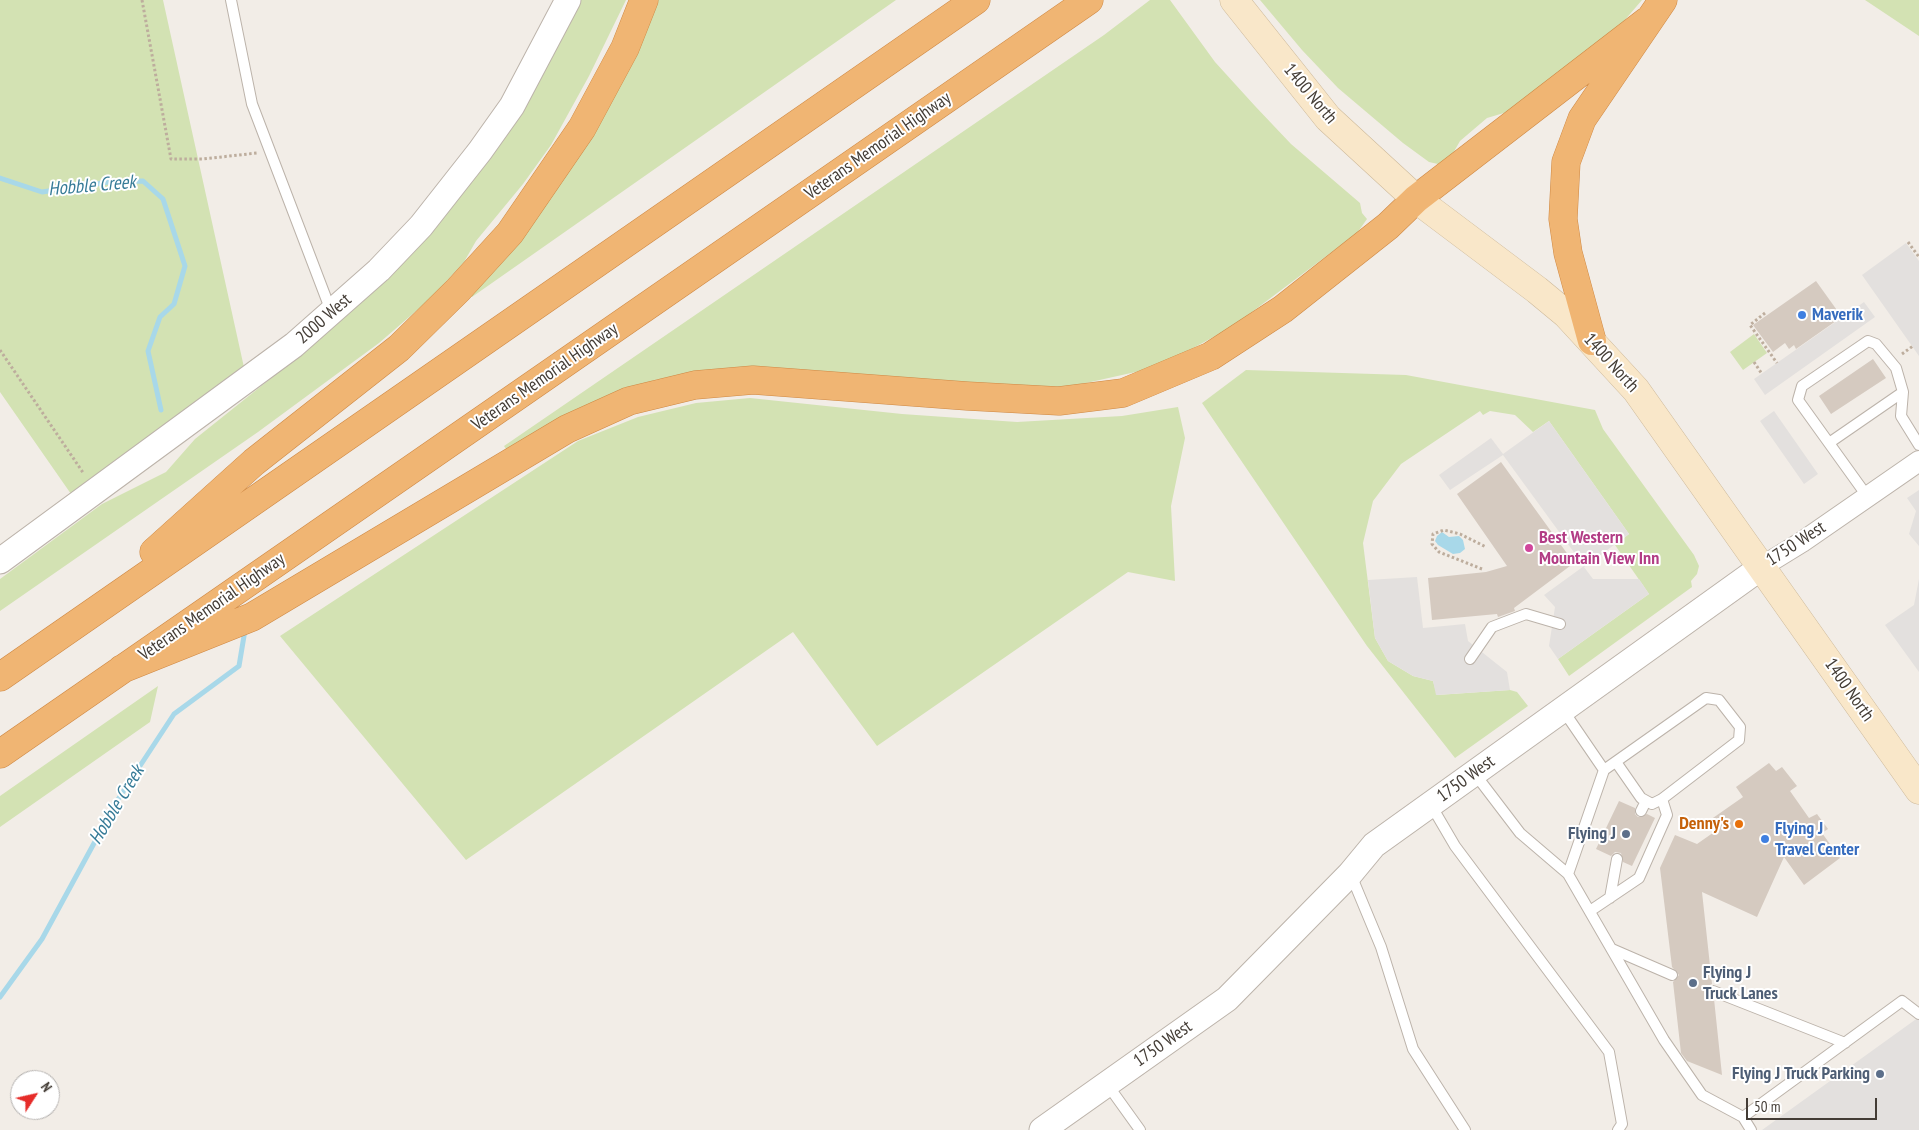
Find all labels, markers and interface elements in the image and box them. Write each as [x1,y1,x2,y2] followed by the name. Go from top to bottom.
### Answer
[1279,60,1341,128] street label: 1400 North
[801,87,955,205] street label: Veterans Memorial Highway
[47,171,137,201] water label: Hobble Creek
[292,289,356,349] street label: 2000 West
[1812,304,1863,326] place label: Maverik
[1796,309,1808,321] marker: Maverik
[468,318,622,436] street label: Veterans Memorial Highway
[1579,329,1643,397] street label: 1400 North
[1762,517,1830,571] street label: 1750 West
[1539,527,1659,570] place label: Best Western Mountain View Inn
[1523,542,1535,554] marker: Best Western Mountain View Inn
[135,548,289,666] street label: Veterans Memorial Highway
[1820,654,1878,726] street label: 1400 North
[1433,751,1499,807] street label: 1750 West
[85,762,149,848] water label: Hobble Creek
[1679,813,1729,835] place label: Denny's
[1733,818,1745,830] marker: Denny's
[1775,818,1859,861] place label: Flying J Travel Center
[1568,823,1616,845] place label: Flying J
[1620,828,1632,840] marker: Flying J
[1759,833,1771,845] marker: Flying J Travel Center
[1703,962,1778,1004] place label: Flying J Truck Lanes
[1687,977,1699,989] marker: Flying J Truck Lanes
[1130,1016,1196,1072] street label: 1750 West
[1732,1063,1870,1085] place label: Flying J Truck Parking
[1874,1068,1886,1080] marker: Flying J Truck Parking
[10,1070,60,1120] north arrow
[37,1079,56,1095] text: N
[1749,1088,1880,1120] scale bar
[1754,1097,1780,1116] text: 50 m

